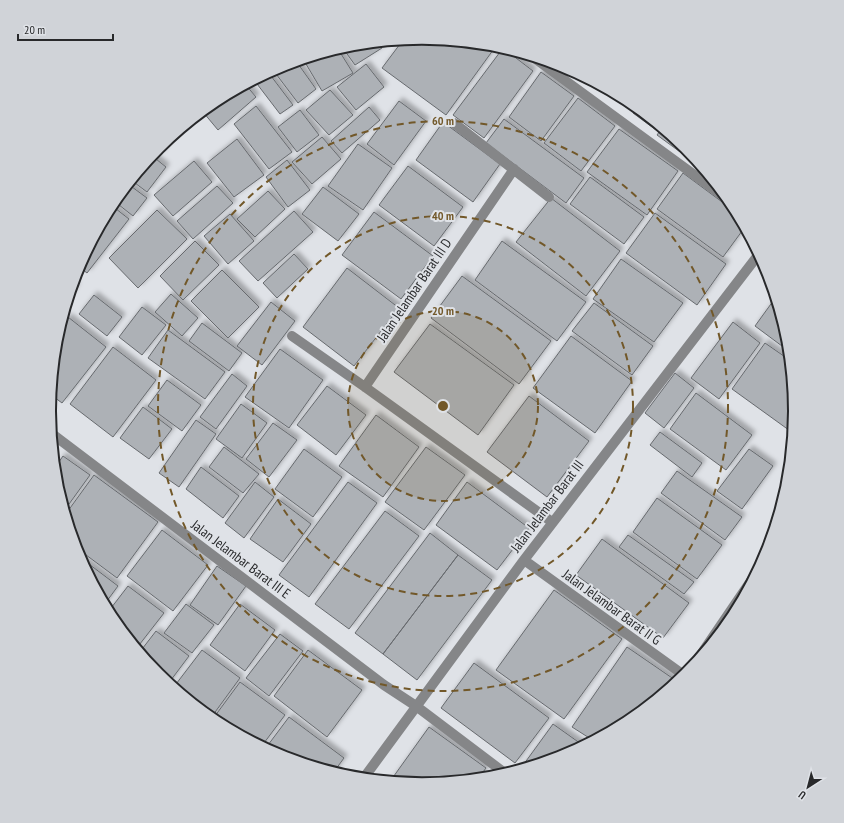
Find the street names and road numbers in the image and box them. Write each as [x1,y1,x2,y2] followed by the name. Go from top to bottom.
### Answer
[372,235,455,346] street label: Jalan Jelambar Barat III D
[506,456,588,556] street label: Jalan Jelambar Barat III
[187,515,294,602] street label: Jalan Jelambar Barat III E
[558,565,665,649] street label: Jalan Jelambar Barat II G

